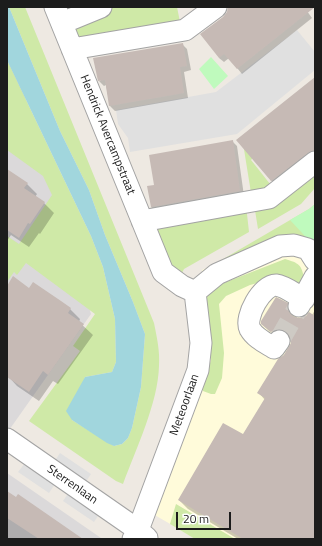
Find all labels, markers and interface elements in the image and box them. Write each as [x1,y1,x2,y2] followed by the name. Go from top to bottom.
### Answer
[76,73,138,197] street label: Hendrick Avercampstraat
[167,372,203,438] street label: Meteoorlaan
[44,462,100,508] street label: Sterrenlaan
[178,504,233,530] scale bar
[183,509,209,528] text: 20 m

